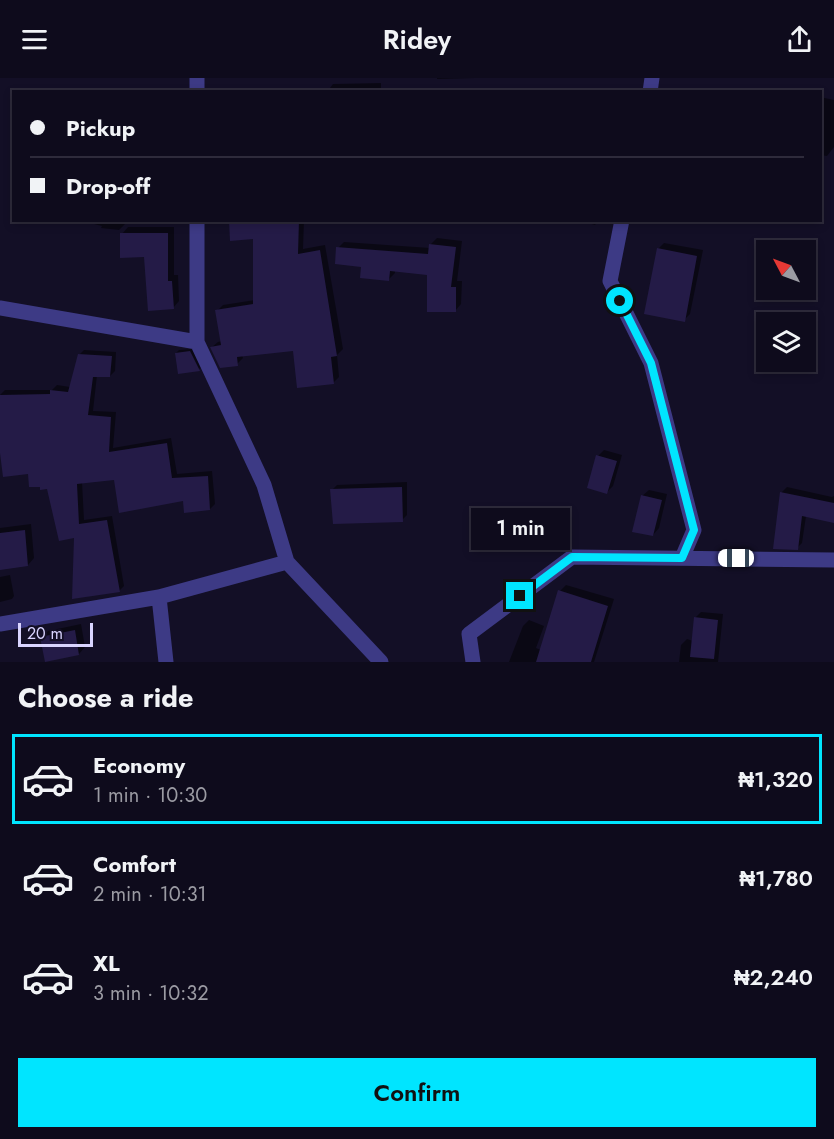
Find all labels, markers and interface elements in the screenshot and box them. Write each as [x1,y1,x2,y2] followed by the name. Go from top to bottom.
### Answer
[383,20,451,59] text: Ridey
[18,23,51,56] icon: menu
[783,23,816,56] icon: share
[66,112,135,144] text: Pickup
[66,170,150,202] text: Drop-off
[756,240,816,300] north arrow
[756,240,816,372] map controls
[606,287,633,314] route start
[756,312,816,372] button: layers
[470,509,570,551] callout: 1 min
[496,514,545,543] text: 1 min
[718,549,754,567] car
[506,582,533,609] route end
[18,620,93,648] scale bar
[27,622,63,645] text: 20 m
[18,678,193,717] text: Choose a ride
[93,749,185,781] text: Economy
[21,752,75,806] icon: car
[738,763,813,795] text: ₦1,320
[93,781,207,810] text: 1 min · 10:30
[93,848,176,880] text: Comfort
[21,851,75,905] icon: car
[739,862,813,894] text: ₦1,780
[93,880,207,909] text: 2 min · 10:31
[93,947,120,979] text: XL
[21,950,75,1004] icon: car
[734,961,813,993] text: ₦2,240
[93,979,209,1008] text: 3 min · 10:32
[18,1058,816,1127] button: Confirm

